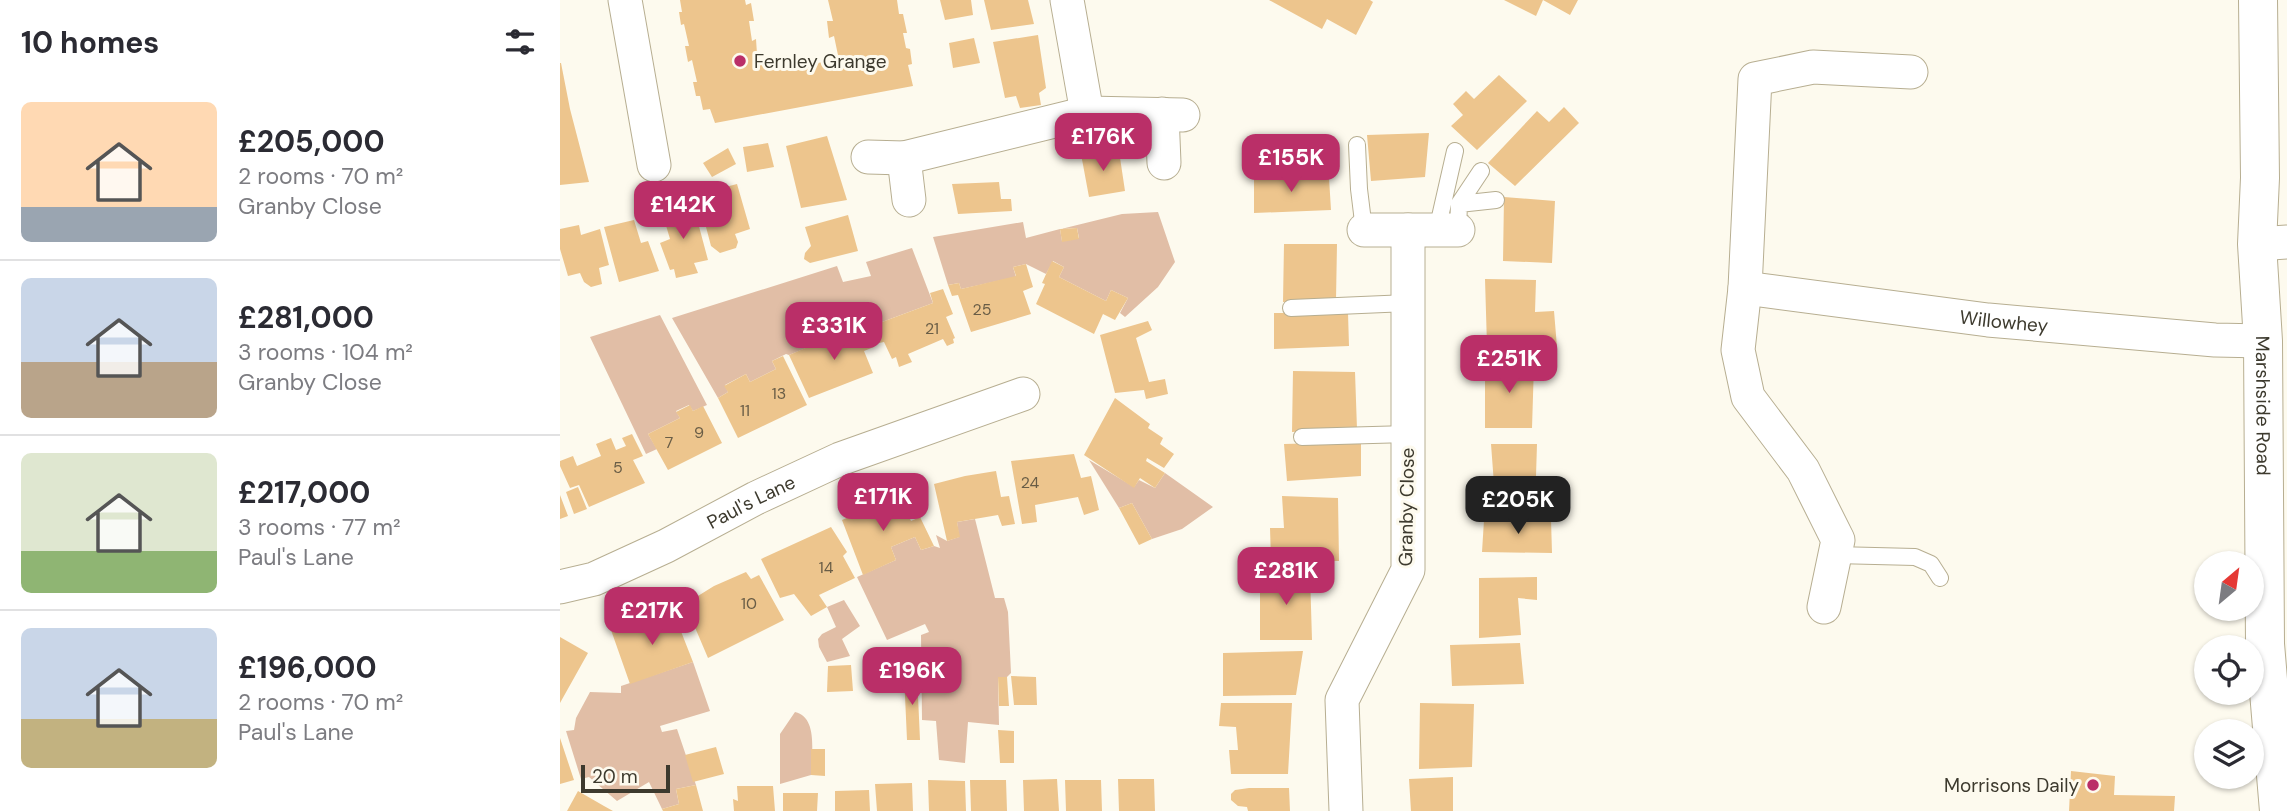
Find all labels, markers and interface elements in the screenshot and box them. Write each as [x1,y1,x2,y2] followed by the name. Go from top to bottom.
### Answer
[21,23,159,62] text: 10 homes
[501,23,539,61] icon: filters
[754,49,886,74] place label: Fernley Grange
[732,53,748,69] marker: Fernley Grange
[1054,114,1152,173] pin: £176K
[1071,121,1135,151] text: £176K
[238,122,385,161] text: £205,000
[77,130,161,214] icon: home
[1242,134,1340,194] pin: £155K
[1258,142,1324,172] text: £155K
[238,161,403,191] text: 2 rooms · 70 m²
[634,182,732,241] pin: £142K
[650,189,716,219] text: £142K
[238,191,382,221] text: Granby Close
[238,298,374,337] text: £281,000
[973,299,991,320] house number: 25
[785,302,883,362] pin: £331K
[1958,304,2050,338] street label: Willowhey
[77,306,161,390] icon: home
[801,310,867,340] text: £331K
[925,318,939,339] house number: 21
[1460,336,1558,395] pin: £251K
[2250,336,2276,476] street label: Marshside Road
[238,337,413,367] text: 3 rooms · 104 m²
[1476,343,1542,373] text: £251K
[238,367,382,397] text: Granby Close
[772,383,786,404] house number: 13
[740,400,750,421] house number: 11
[694,422,704,443] house number: 9
[665,432,673,453] house number: 7
[1393,447,1420,567] street label: Granby Close
[613,457,623,478] house number: 5
[703,470,799,535] street label: Paul's Lane
[1021,472,1040,493] house number: 24
[238,473,370,512] text: £217,000
[834,474,932,533] pin: £171K
[1469,476,1567,536] pin: £205K
[77,481,161,565] icon: home
[854,481,912,511] text: £171K
[1481,484,1555,514] text: £205K
[238,512,401,542] text: 3 rooms · 77 m²
[238,542,354,572] text: Paul's Lane
[1237,548,1335,607] pin: £281K
[2194,551,2264,621] north arrow
[2194,551,2264,789] map controls
[1253,555,1319,585] text: £281K
[819,557,834,578] house number: 14
[603,588,701,647] pin: £217K
[741,593,757,614] house number: 10
[620,595,684,625] text: £217K
[2194,635,2264,705] button: locate
[238,648,377,687] text: £196,000
[863,648,961,707] pin: £196K
[879,655,946,685] text: £196K
[77,656,161,740] icon: home
[238,687,403,717] text: 2 rooms · 70 m²
[238,717,354,747] text: Paul's Lane
[2194,719,2264,789] button: layers
[581,762,670,794] scale bar
[592,764,638,789] text: 20 m
[1944,773,2079,798] place label: Morrisons Daily
[2085,777,2101,793] marker: Morrisons Daily

